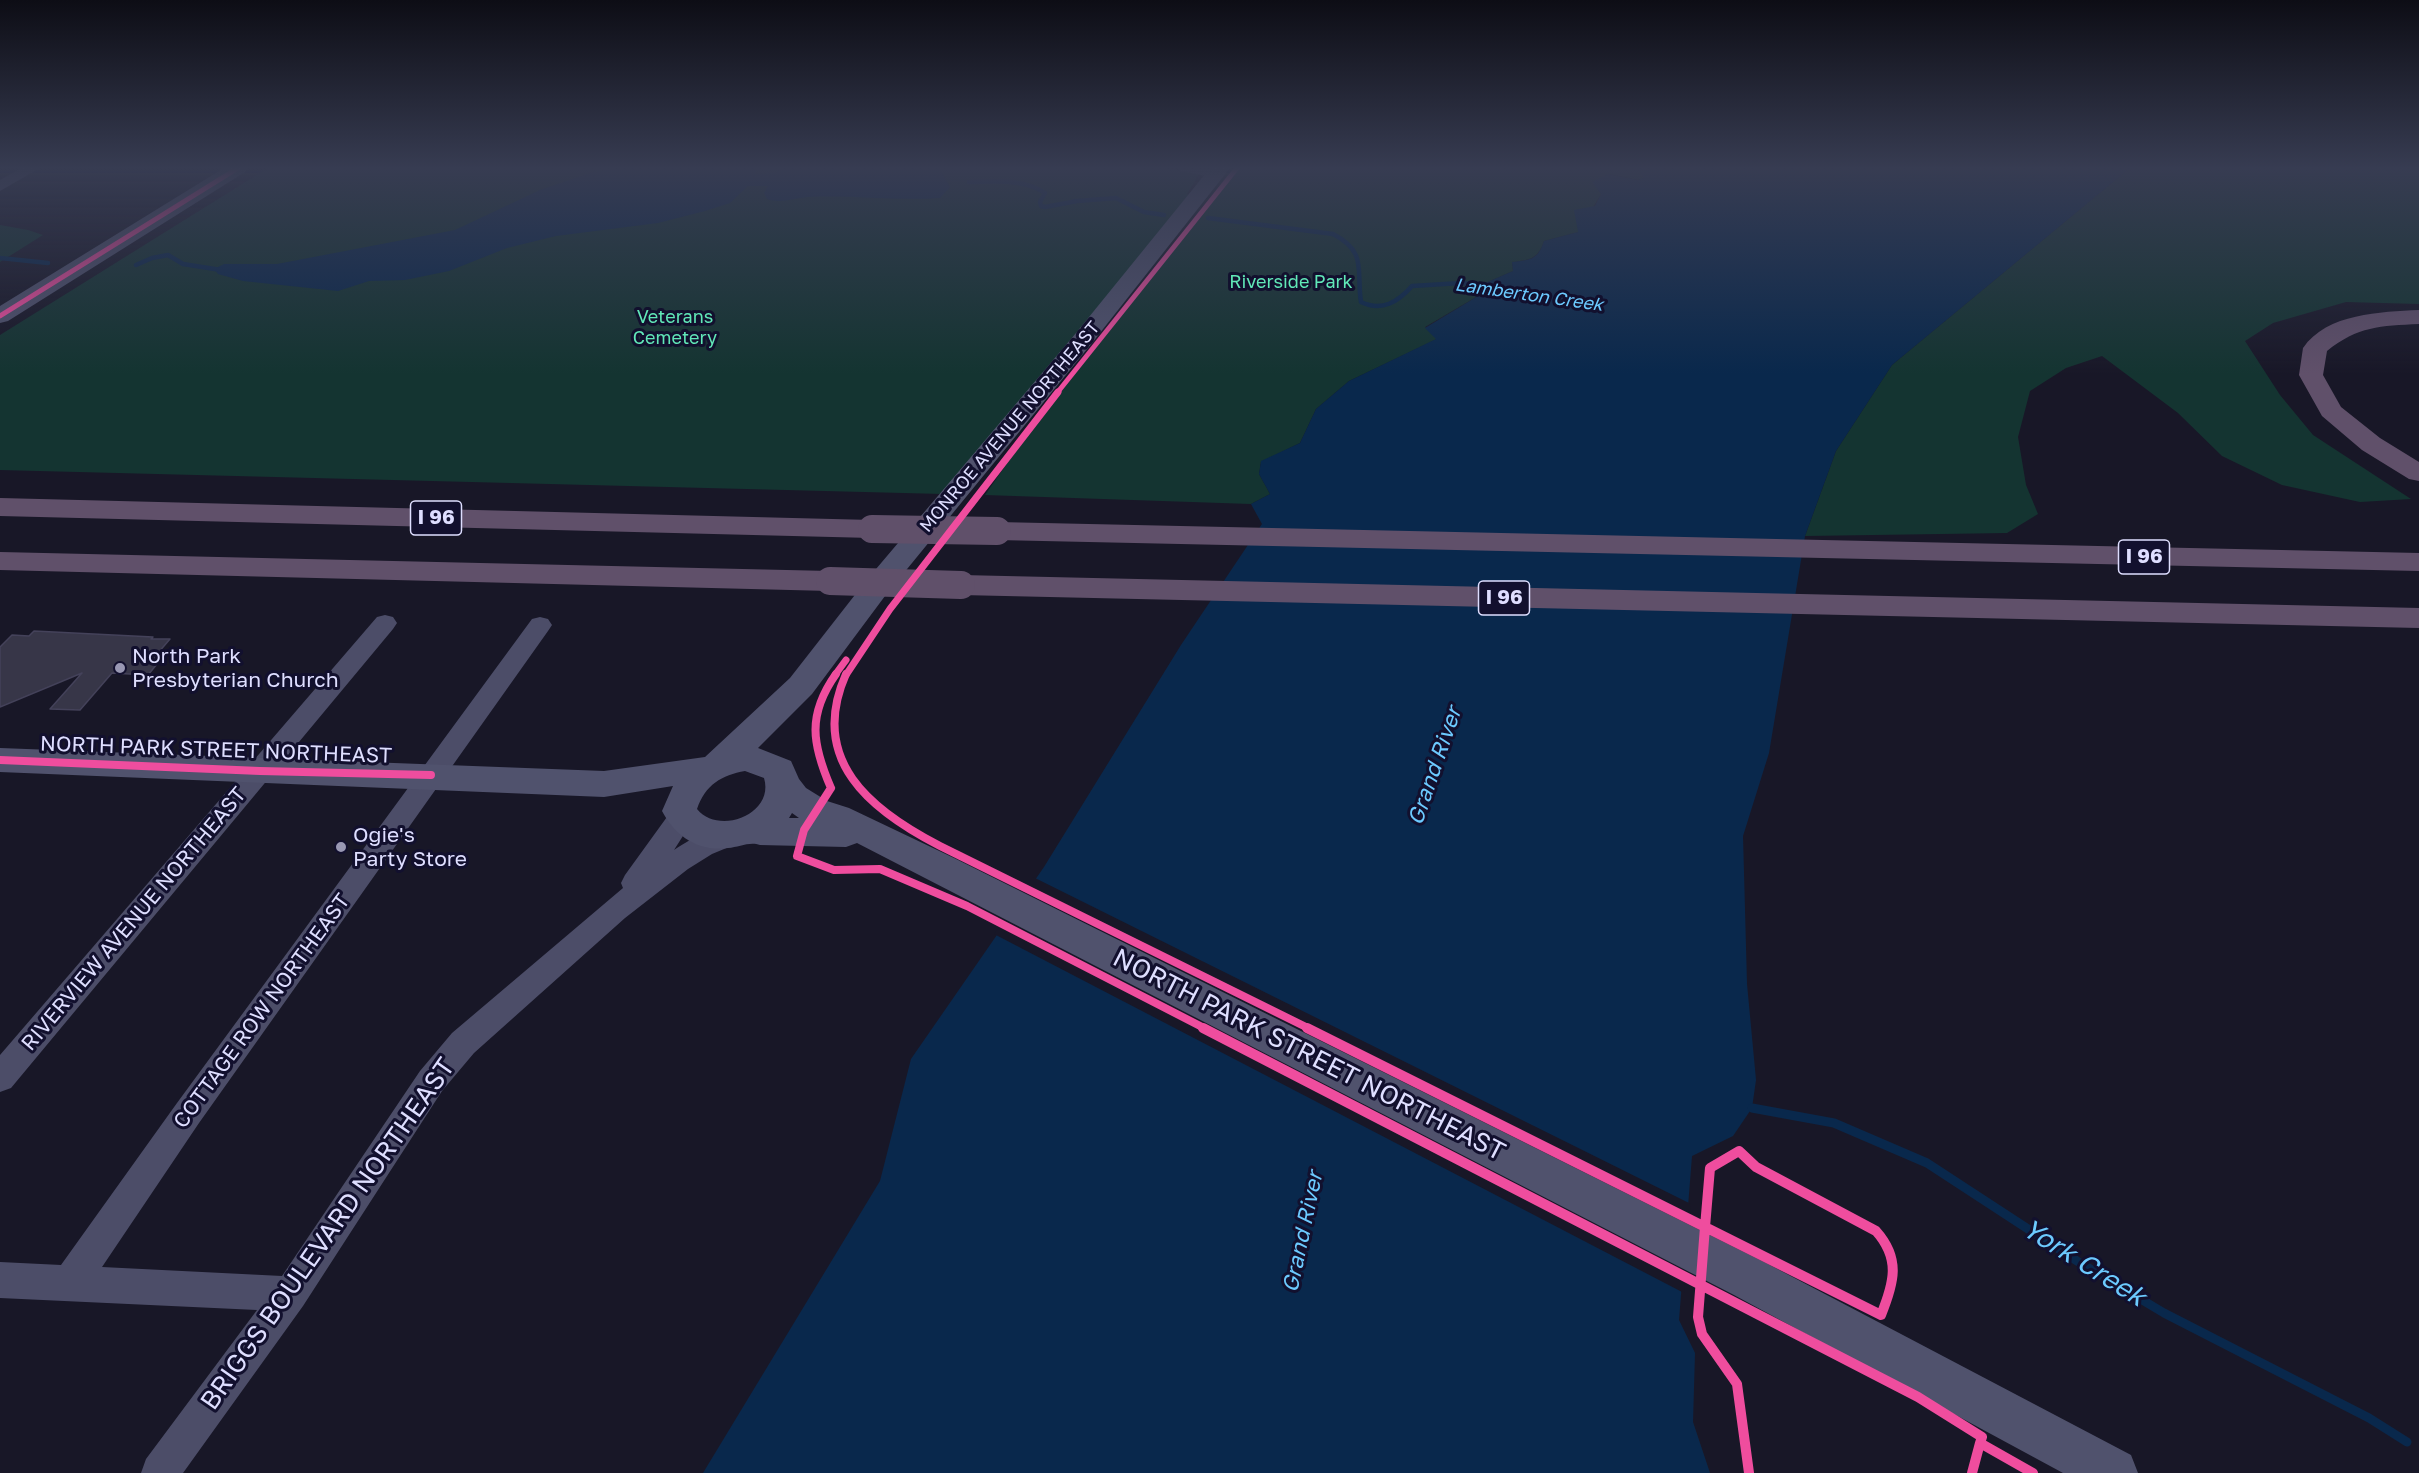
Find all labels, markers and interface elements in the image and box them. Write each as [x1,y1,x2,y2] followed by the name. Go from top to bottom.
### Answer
[1229,271,1353,293] park label: Riverside Park
[1454,274,1604,316] water label: Lamberton Creek
[633,306,717,348] park label: Veterans Cemetery
[915,317,1105,537] street label: MONROE AVENUE NORTHEAST
[410,501,462,535] road number: I 96
[2118,540,2170,574] road number: I 96
[1478,581,1530,615] road number: I 96
[132,643,339,693] place label: North Park Presbyterian Church
[113,661,127,675] marker: North Park Presbyterian Church
[1403,704,1467,828] water label: Grand River
[40,731,392,769] street label: NORTH PARK STREET NORTHEAST
[16,782,252,1056] street label: RIVERVIEW AVENUE NORTHEAST
[353,822,467,872] place label: Ogie's Party Store
[334,840,348,854] marker: Ogie's Party Store
[168,889,356,1133] street label: COTTAGE ROW NORTHEAST
[1108,942,1510,1168] street label: NORTH PARK STREET NORTHEAST
[194,1052,462,1416] street label: BRIGGS BOULEVARD NORTHEAST
[1277,1169,1329,1295] water label: Grand River
[2016,1212,2152,1314] water label: York Creek

